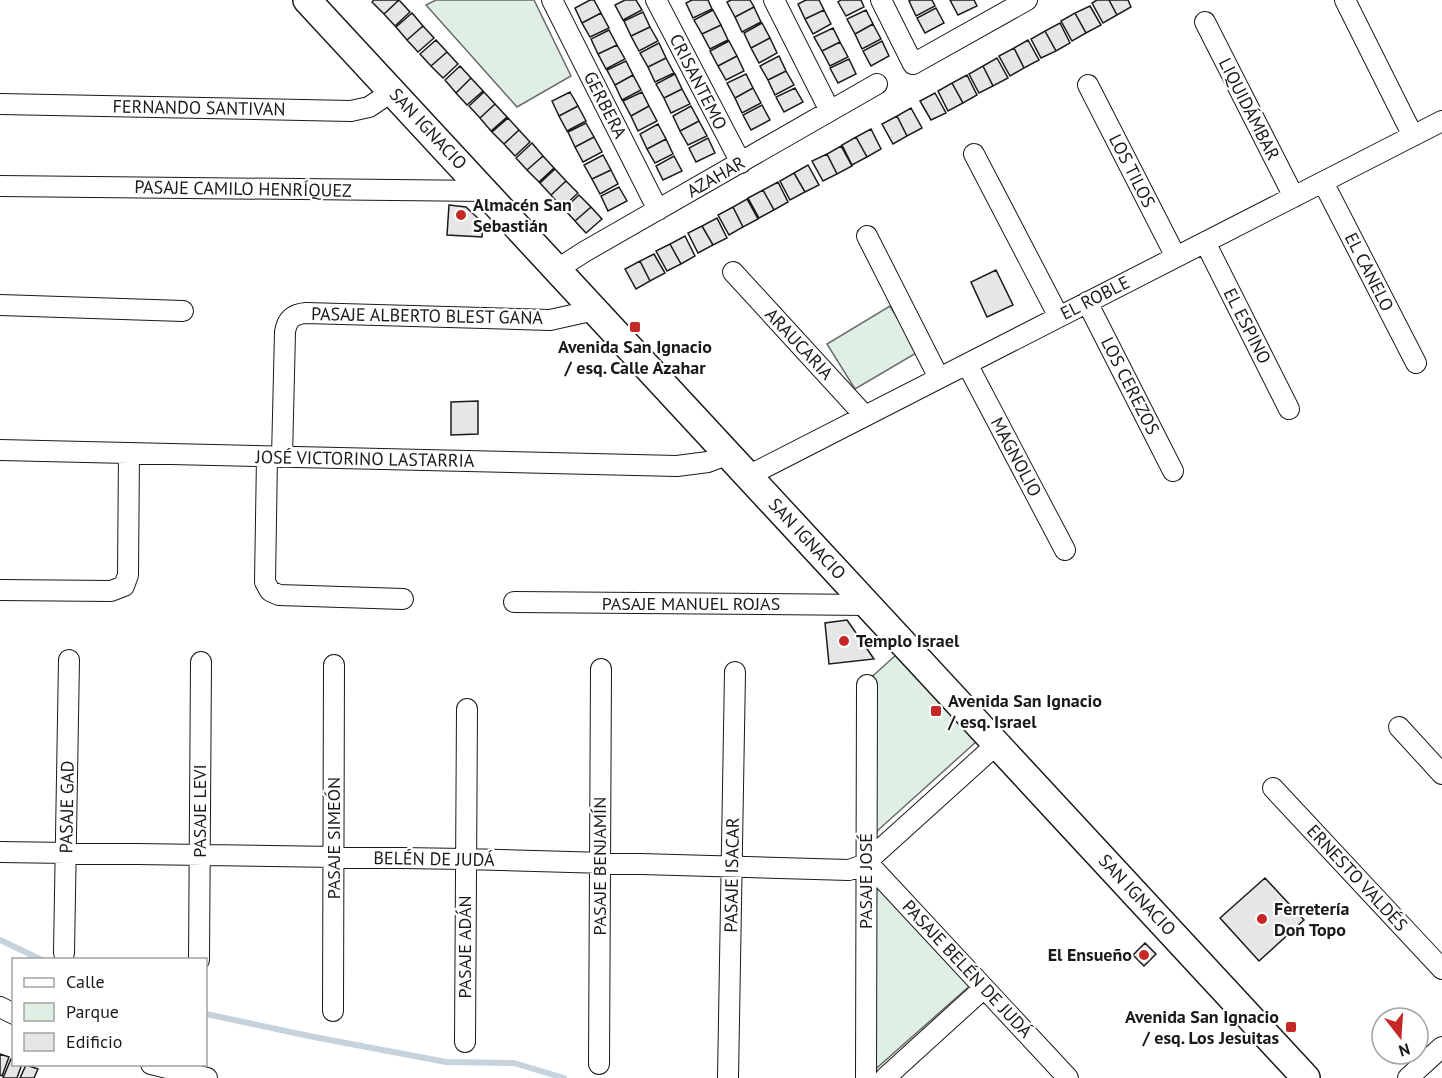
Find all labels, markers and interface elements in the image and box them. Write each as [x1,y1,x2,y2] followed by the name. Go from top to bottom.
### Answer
[664,30,732,134] street label: CRISANTEMO
[1214,54,1285,164] street label: LIQUIDÁMBAR
[579,67,632,143] street label: GERBERA
[385,83,472,174] street label: SAN IGNACIO
[112,94,286,121] street label: FERNANDO SANTIVAN
[1104,130,1161,211] street label: LOS TILOS
[682,151,749,202] street label: AZAHAR
[134,175,352,202] street label: PASAJE CAMILO HENRÍQUEZ
[473,193,572,237] place label: Almacén San Sebastián
[454,208,468,222] marker: Almacén San Sebastián
[1340,228,1399,315] street label: EL CANELO
[1056,270,1133,325] street label: EL ROBLE
[1219,284,1276,367] street label: EL ESPINO
[311,302,544,329] street label: PASAJE ALBERTO BLEST GANA
[760,303,839,385] street label: ARAUCARIA
[628,320,642,334] marker: Avenida San Ignacio / esq. Calle Azahar
[1096,333,1165,438] street label: LOS CEREZOS
[558,335,712,379] place label: Avenida San Ignacio / esq. Calle Azahar
[986,413,1047,500] street label: MAGNOLIO
[254,445,475,472] street label: JOSÉ VICTORINO LASTARRIA
[764,493,851,584] street label: SAN IGNACIO
[602,592,780,615] street label: PASAJE MANUEL ROJAS
[856,629,960,652] place label: Templo Israel
[837,634,851,648] marker: Templo Israel
[947,689,1102,733] place label: Avenida San Ignacio / esq. Israel
[929,704,943,718] marker: Avenida San Ignacio / esq. Israel
[54,761,79,853] street label: PASAJE GAD
[188,764,211,858] street label: PASAJE LEVI
[322,777,345,899] street label: PASAJE SIMEÓN
[588,797,611,935] street label: PASAJE BENJAMÍN
[719,817,744,933] street label: PASAJE ISACAR
[1302,819,1413,936] street label: ERNESTO VALDÉS
[854,833,877,929] street label: PASAJE JOSÉ
[373,846,495,871] street label: BELÉN DE JUDÁ
[1094,849,1181,940] street label: SAN IGNACIO
[453,895,476,999] street label: PASAJE ADÁN
[897,895,1038,1043] street label: PASAJE BELÉN DE JUDÁ
[1274,897,1350,941] place label: Ferretería Don Topo
[1255,912,1269,926] marker: Ferretería Don Topo
[1048,943,1132,966] place label: El Ensueño
[1137,948,1151,962] marker: El Ensueño
[12,958,207,1066] legend
[66,970,105,993] text: Calle
[66,1000,119,1023] text: Parque
[1125,1005,1279,1049] place label: Avenida San Ignacio / esq. Los Jesuitas
[1370,1006,1430,1066] north arrow
[1284,1020,1298,1034] marker: Avenida San Ignacio / esq. Los Jesuitas
[66,1030,122,1053] text: Edificio
[1396,1039,1412,1061] text: N

